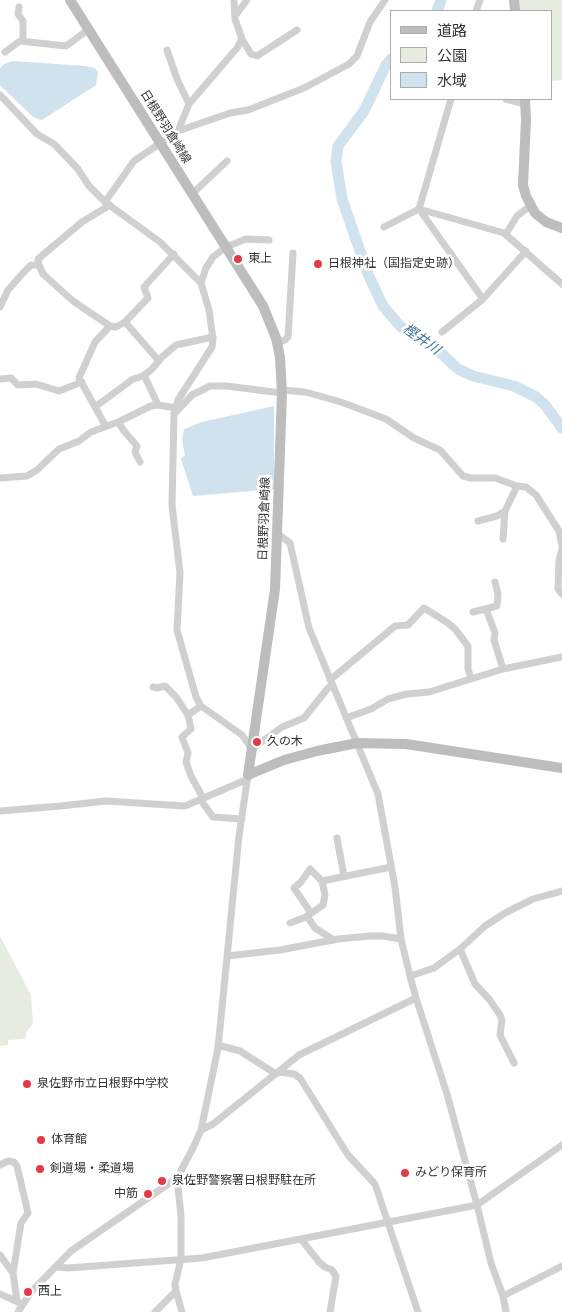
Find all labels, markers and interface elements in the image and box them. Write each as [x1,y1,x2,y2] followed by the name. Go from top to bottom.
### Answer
[390,10,552,100] legend
[437,22,467,40] text: 道路
[437,47,467,65] text: 公園
[437,72,467,90] text: 水域
[137,88,193,166] street label: 日根野羽倉崎線
[248,252,272,266] place label: 東上
[232,253,244,265] marker: 東上
[328,257,460,271] place label: 日根神社（国指定史跡）
[312,258,324,270] marker: 日根神社（国指定史跡）
[399,321,443,359] water label: 樫井川
[256,477,274,561] street label: 日根野羽倉崎線
[267,735,303,749] place label: 久の木
[251,736,263,748] marker: 久の木
[37,1077,169,1091] place label: 泉佐野市立日根野中学校
[21,1078,33,1090] marker: 泉佐野市立日根野中学校
[51,1133,87,1147] place label: 体育館
[35,1134,47,1146] marker: 体育館
[50,1162,134,1176] place label: 剣道場・柔道場
[34,1163,46,1175] marker: 剣道場・柔道場
[415,1166,487,1180] place label: みどり保育所
[399,1167,411,1179] marker: みどり保育所
[172,1174,316,1188] place label: 泉佐野警察署日根野駐在所
[156,1175,168,1187] marker: 泉佐野警察署日根野駐在所
[114,1187,138,1201] place label: 中筋
[142,1188,154,1200] marker: 中筋
[38,1285,62,1299] place label: 西上
[22,1286,34,1298] marker: 西上

